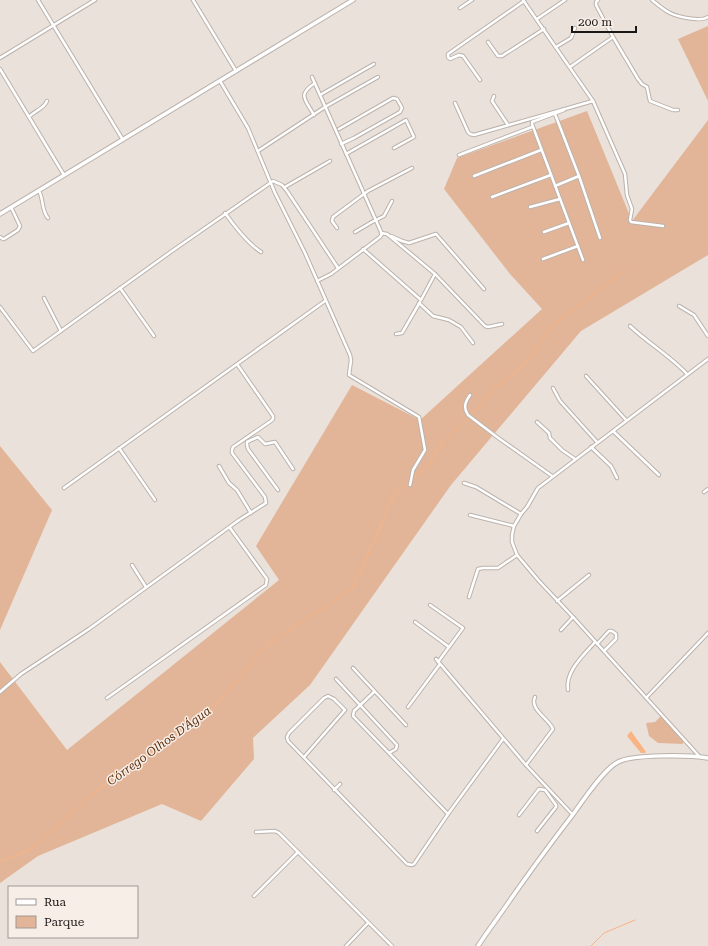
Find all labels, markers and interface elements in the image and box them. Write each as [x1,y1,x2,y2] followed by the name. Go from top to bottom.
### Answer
[572,8,636,34] scale bar
[578,15,612,29] text: 200 m
[104,704,214,788] water label: Córrego Olhos D'Água
[8,886,138,938] legend
[44,895,67,909] text: Rua
[44,915,85,929] text: Parque

